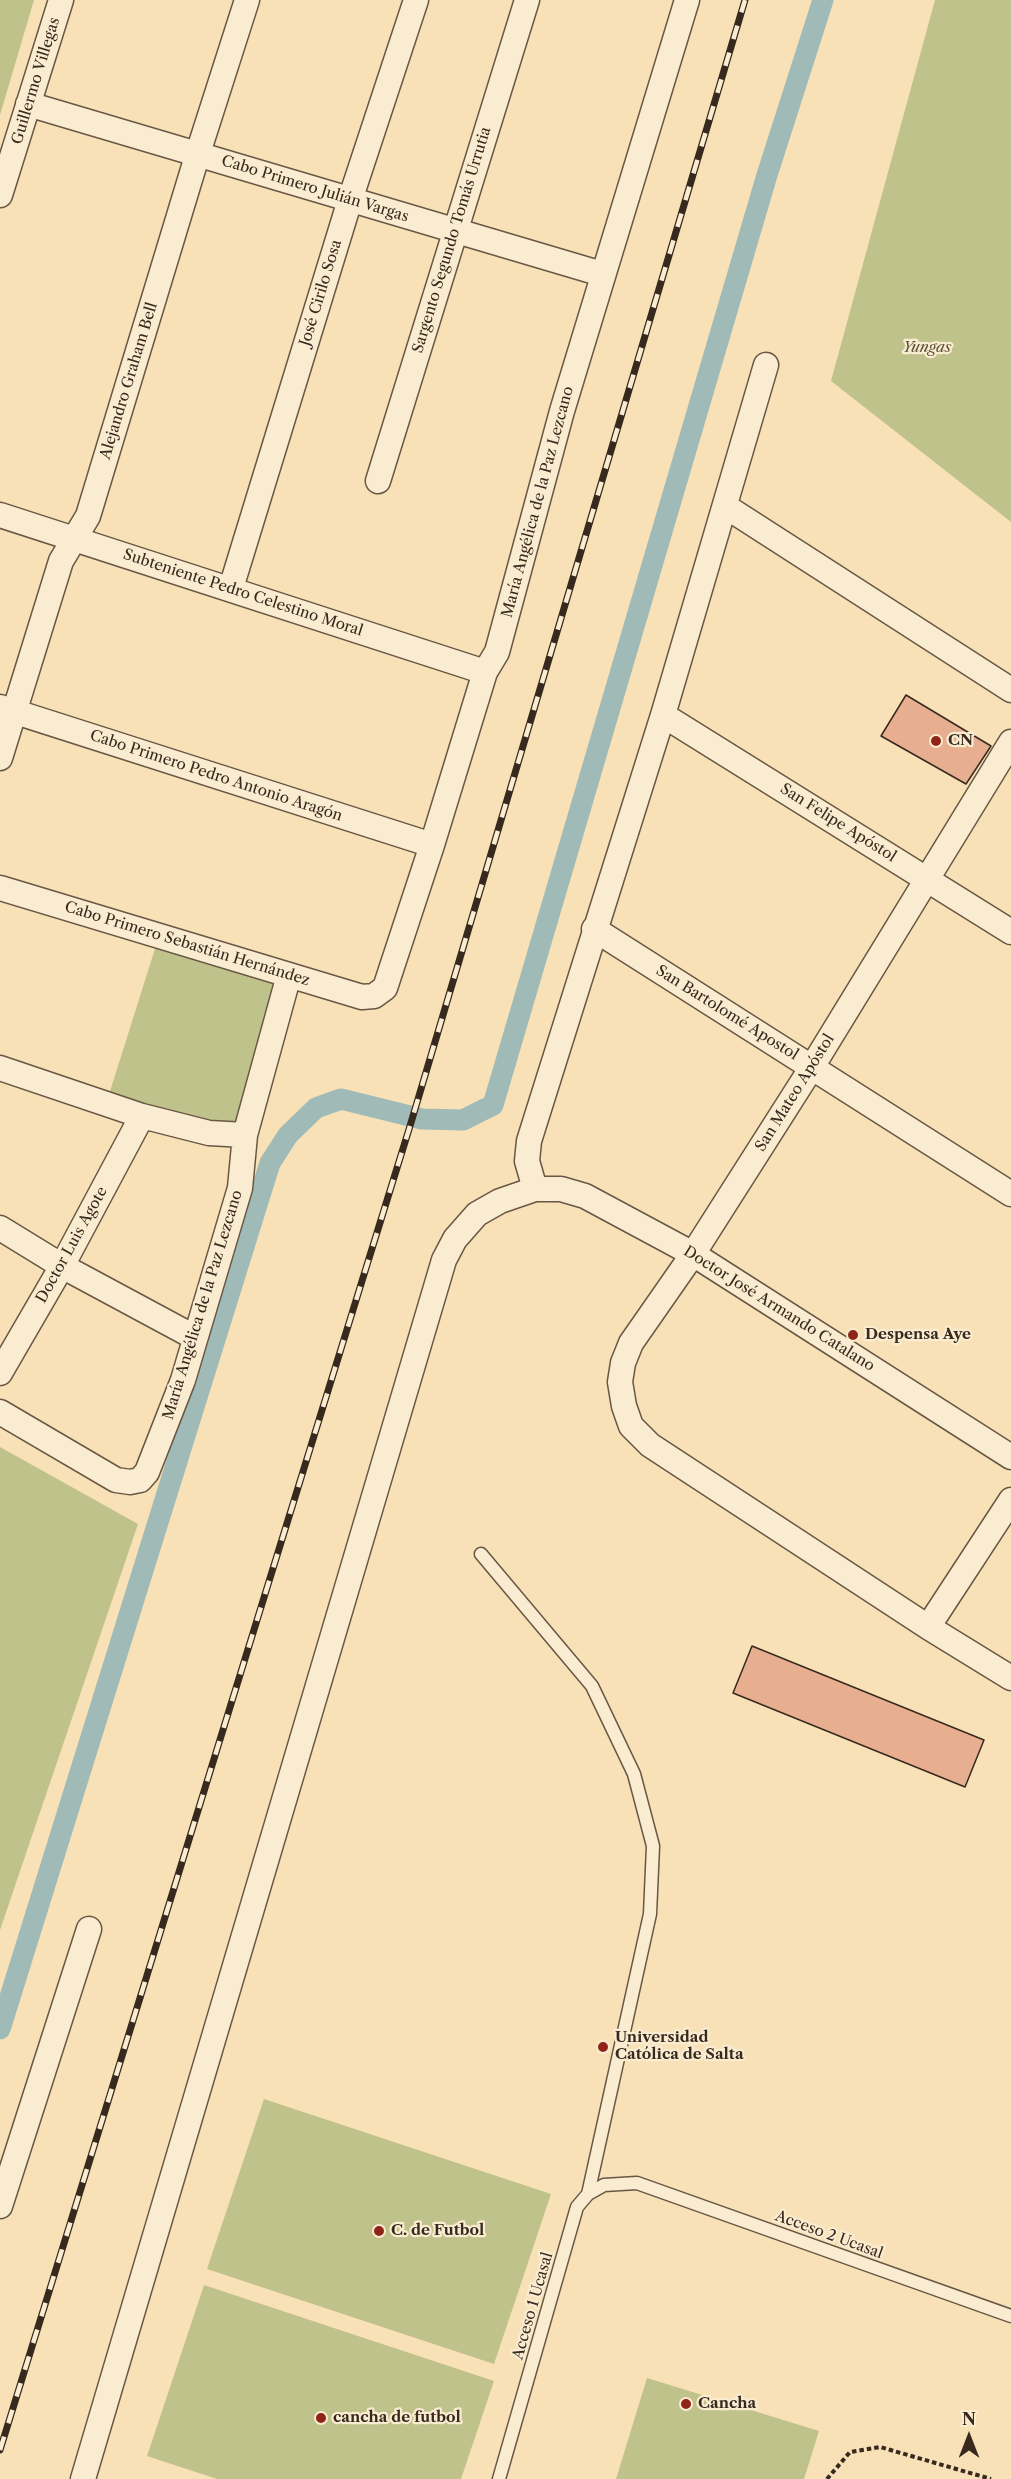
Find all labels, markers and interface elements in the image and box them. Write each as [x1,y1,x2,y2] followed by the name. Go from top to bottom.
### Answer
[8,15,64,147] street label: Guillermo Villegas
[409,125,495,355] street label: Sargento Segundo Tomás Urrutia
[219,152,411,226] street label: Cabo Primero Julián Vargas
[296,238,346,348] street label: José Cirilo Sosa
[97,300,161,462] street label: Alejandro Graham Bell
[903,339,951,357] park label: Yungas
[498,384,578,620] street label: María Angélica de la Paz Lezcano
[121,546,365,640] street label: Subteniente Pedro Celestino Moral
[87,727,345,825] street label: Cabo Primero Pedro Antonio Aragón
[948,732,973,750] place label: CN
[929,734,943,748] marker: CN
[777,780,899,866] street label: San Felipe Apóstol
[62,898,312,990] street label: Cabo Primero Sebastián Hernández
[653,962,801,1064] street label: San Bartolomé Apostol
[752,1031,838,1155] street label: San Mateo Apóstol
[33,1184,111,1306] street label: Doctor Luis Agote
[159,1188,247,1422] street label: María Angélica de la Paz Lezcano
[680,1243,878,1375] street label: Doctor José Armando Catalano
[865,1326,971,1344] place label: Despensa Aye
[846,1328,860,1342] marker: Despensa Aye
[615,2029,744,2064] place label: Universidad Católica de Salta
[596,2040,610,2054] marker: Universidad Católica de Salta
[773,2207,885,2263] street label: Acceso 2 Ucasal
[391,2222,484,2240] place label: C. de Futbol
[372,2224,386,2238] marker: C. de Futbol
[509,2250,557,2362] street label: Acceso 1 Ucasal
[698,2395,756,2413] place label: Cancha
[679,2397,693,2411] marker: Cancha
[939,2407,999,2467] north arrow
[333,2409,461,2427] place label: cancha de futbol
[962,2409,976,2429] text: N
[314,2411,328,2425] marker: cancha de futbol

